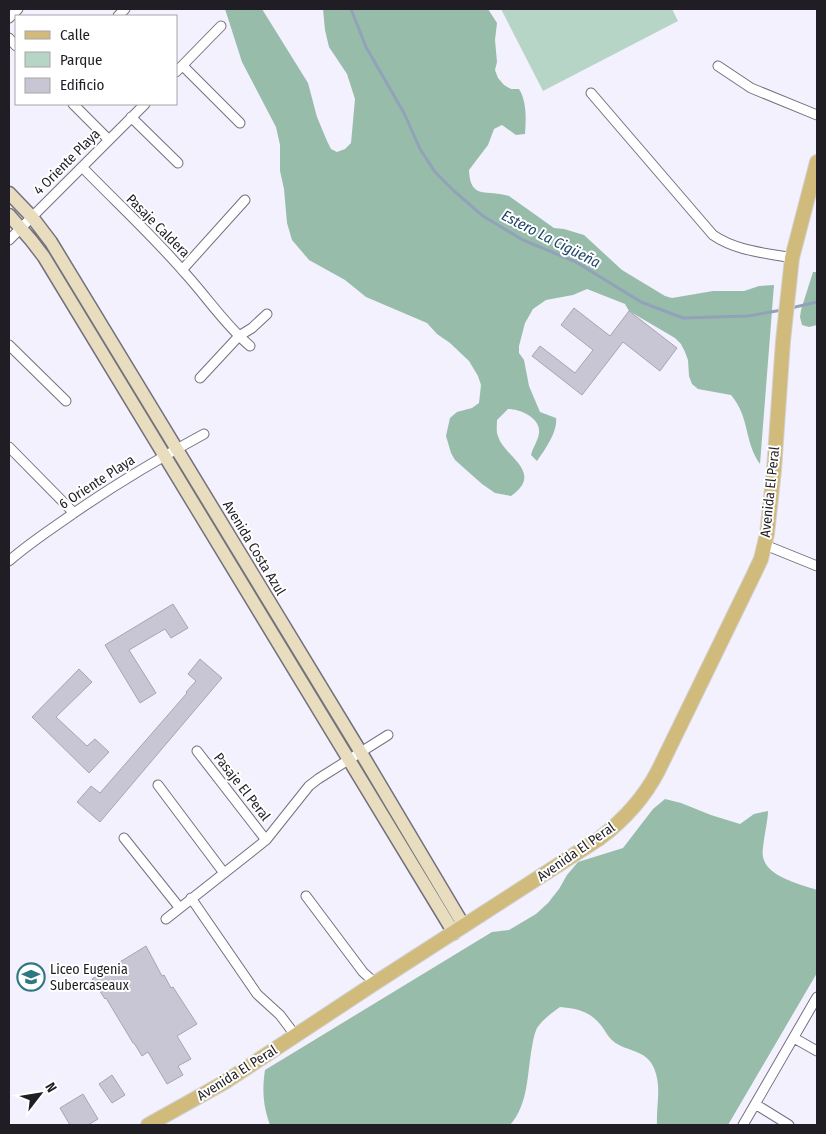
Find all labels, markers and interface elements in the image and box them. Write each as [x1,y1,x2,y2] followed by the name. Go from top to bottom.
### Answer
[15,15,178,105] legend
[60,26,90,44] text: Calle
[60,51,103,69] text: Parque
[60,76,105,94] text: Edificio
[30,125,104,199] street label: 4 Oriente Playa
[123,191,193,261] street label: Pasaje Caldera
[499,206,604,272] water label: Estero La Cigüeña
[757,445,783,538] street label: Avenida El Peral
[56,451,138,513] street label: 6 Oriente Playa
[219,497,289,599] street label: Avenida Costa Azul
[210,750,274,825] street label: Pasaje El Peral
[534,819,618,885] street label: Avenida El Peral
[50,961,130,994] place label: Liceo Eugenia Subercaseaux
[16,962,46,992] school or university icon: Liceo Eugenia Subercaseaux
[194,1041,280,1104] street label: Avenida El Peral
[15,1069,65,1119] north arrow
[41,1080,60,1096] text: N

